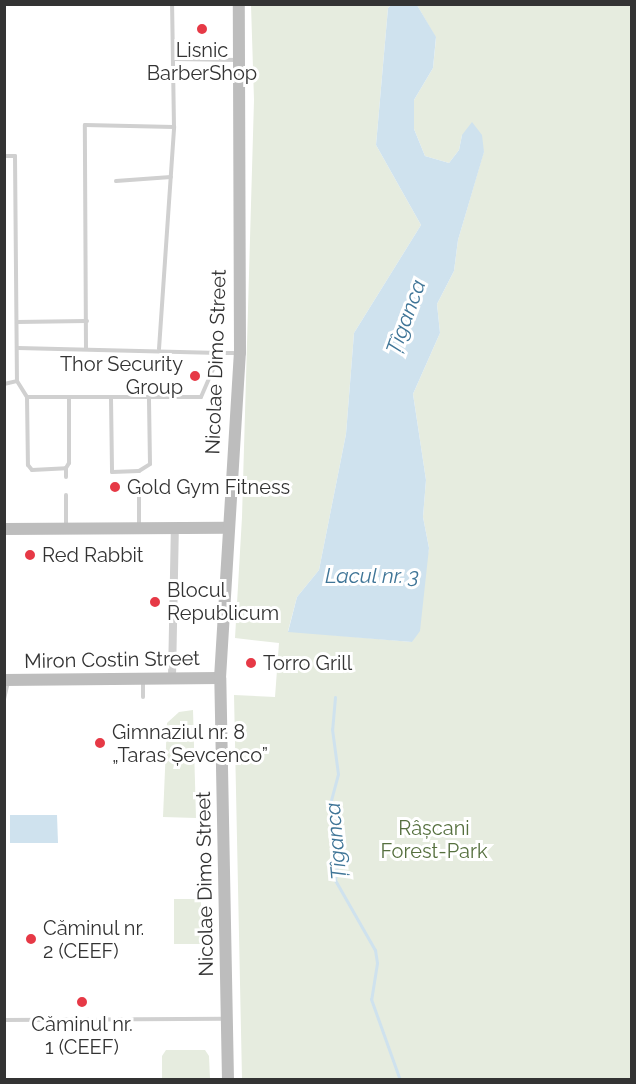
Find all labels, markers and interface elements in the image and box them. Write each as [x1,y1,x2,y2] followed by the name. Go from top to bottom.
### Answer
[195,22,209,36] marker: Lisnic BarberShop
[147,38,257,85] place label: Lisnic BarberShop
[201,269,231,455] street label: Nicolae Dimo Street
[381,276,431,358] water label: Țîganca
[59,352,183,399] place label: Thor Security Group
[188,369,202,383] marker: Thor Security Group
[127,475,290,499] place label: Gold Gym Fitness
[108,480,122,494] marker: Gold Gym Fitness
[42,543,144,567] place label: Red Rabbit
[23,548,37,562] marker: Red Rabbit
[325,563,419,589] water label: Lacul nr. 3
[167,578,279,625] place label: Blocul Republicum
[148,595,162,609] marker: Blocul Republicum
[24,646,200,674] street label: Miron Costin Street
[263,651,352,675] place label: Torro Grill
[244,656,258,670] marker: Torro Grill
[112,720,268,767] place label: Gimnaziul nr. 8 „Taras Șevcenco”
[93,736,107,750] marker: Gimnaziul nr. 8 „Taras Șevcenco”
[191,791,219,977] street label: Nicolae Dimo Street
[320,801,352,881] water label: Țîganca
[380,816,488,863] park label: Râșcani Forest-Park
[43,916,145,963] place label: Căminul nr. 2 (CEEF)
[24,932,38,946] marker: Căminul nr. 2 (CEEF)
[75,995,89,1009] marker: Căminul nr. 1 (CEEF)
[31,1012,133,1059] place label: Căminul nr. 1 (CEEF)

